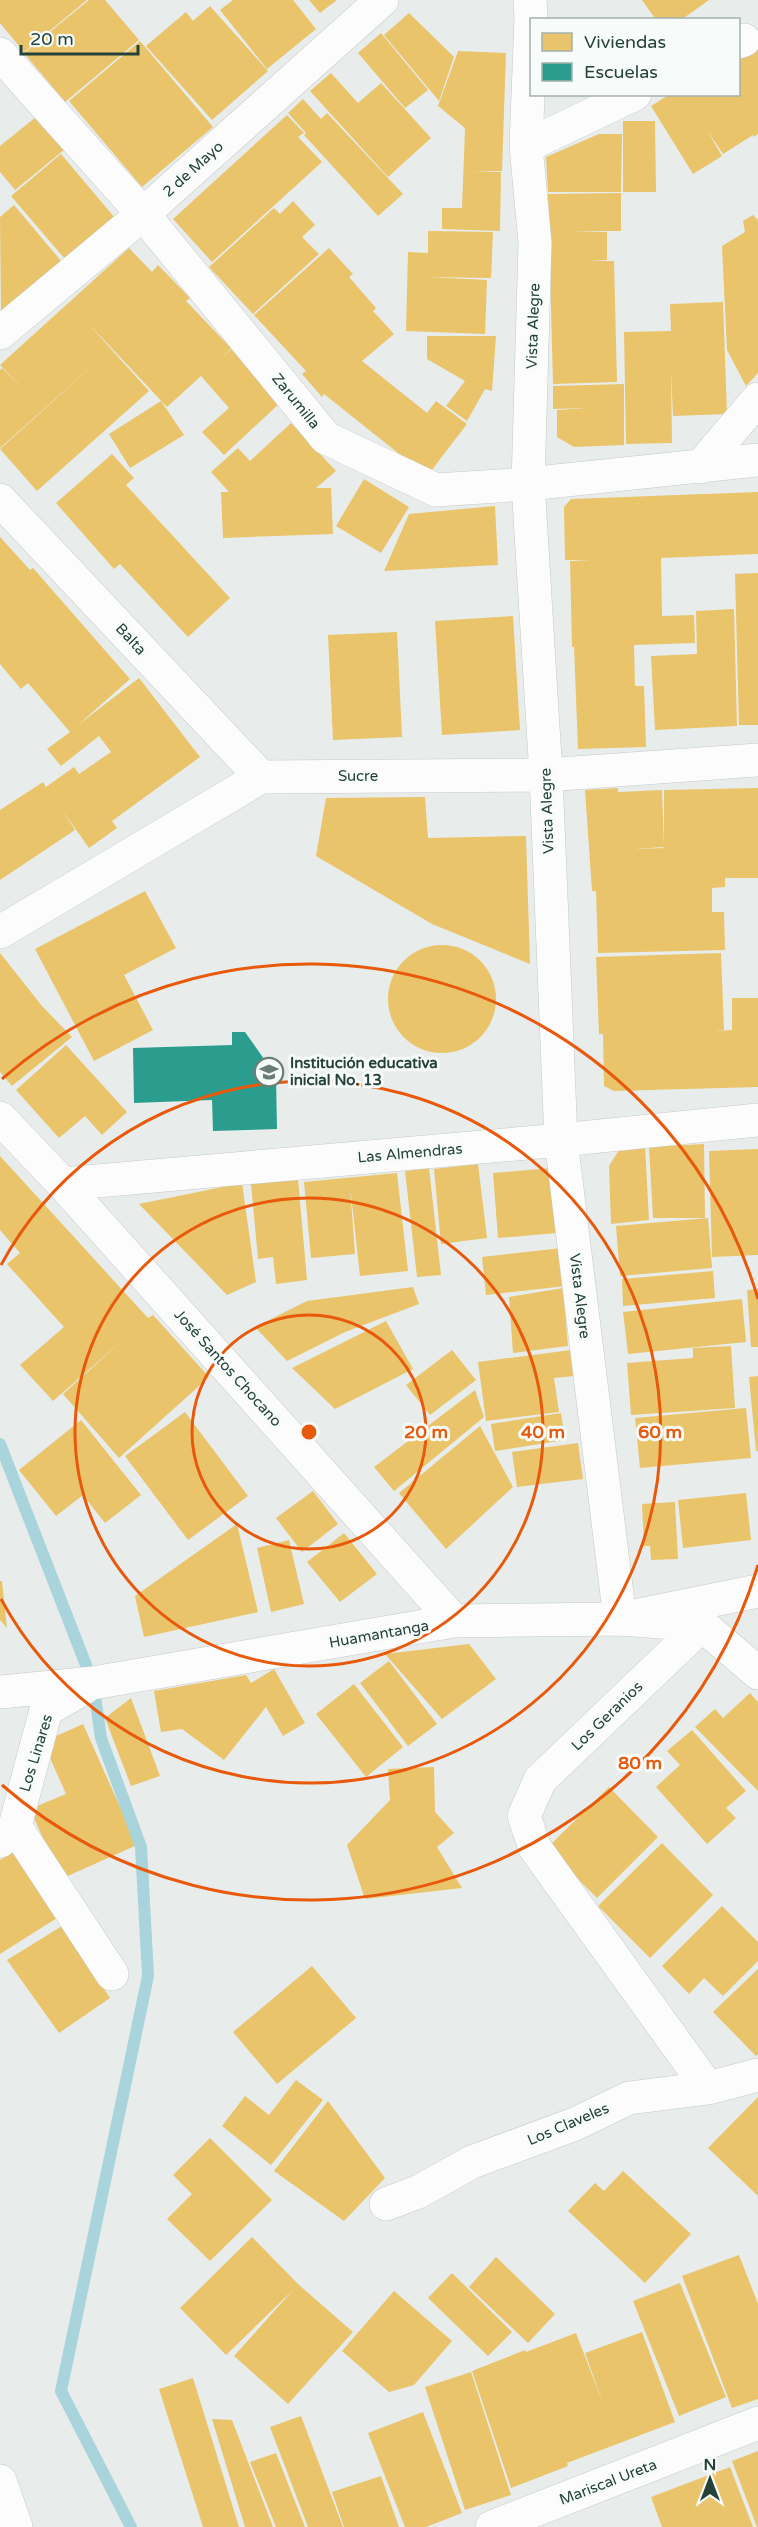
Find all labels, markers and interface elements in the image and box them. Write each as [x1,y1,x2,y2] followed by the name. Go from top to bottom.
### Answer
[21,18,138,56] scale bar
[530,18,740,96] legend
[30,28,74,50] text: 20 m
[584,31,666,53] text: Viviendas
[584,61,658,83] text: Escuelas
[159,137,227,201] street label: 2 de Mayo
[523,283,543,369] street label: Vista Alegre
[268,370,324,432] street label: Zarumilla
[112,619,150,659] street label: Balta
[338,767,378,785] street label: Sucre
[537,768,557,854] street label: Vista Alegre
[290,1054,438,1089] place label: Institución educativa inicial No. 13
[253,1056,285,1088] school or university icon: Institución educativa inicial No. 13
[357,1139,463,1167] street label: Las Almendras
[566,1252,594,1340] street label: Vista Alegre
[171,1306,285,1430] street label: José Santos Chocano
[404,1421,448,1443] text: 20 m
[521,1421,565,1443] text: 40 m
[638,1421,682,1443] text: 60 m
[299,1422,319,1442] centre of rings
[328,1616,430,1652] street label: Huamantanga
[568,1678,646,1754] street label: Los Geranios
[16,1712,56,1794] street label: Los Linares
[618,1752,662,1774] text: 80 m
[524,2099,612,2149] street label: Los Claveles
[680,2449,740,2509] north arrow
[557,2455,659,2509] street label: Mariscal Ureta
[704,2455,716,2475] text: N

